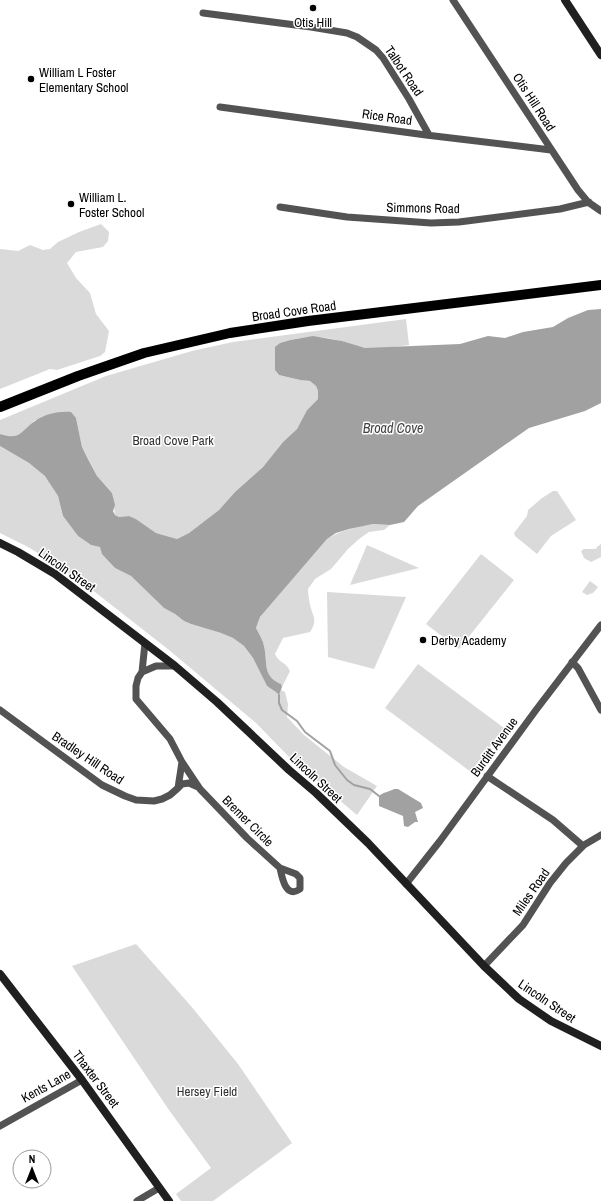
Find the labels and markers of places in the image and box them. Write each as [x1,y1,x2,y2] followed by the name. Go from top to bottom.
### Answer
[308,3,318,13] marker: Otis Hill
[294,14,332,31] place label: Otis Hill
[39,64,128,96] place label: William L Foster Elementary School
[26,74,36,84] marker: William L Foster Elementary School
[79,189,144,221] place label: William L. Foster School
[66,199,76,209] marker: William L. Foster School
[431,632,507,649] place label: Derby Academy
[418,635,428,645] marker: Derby Academy

